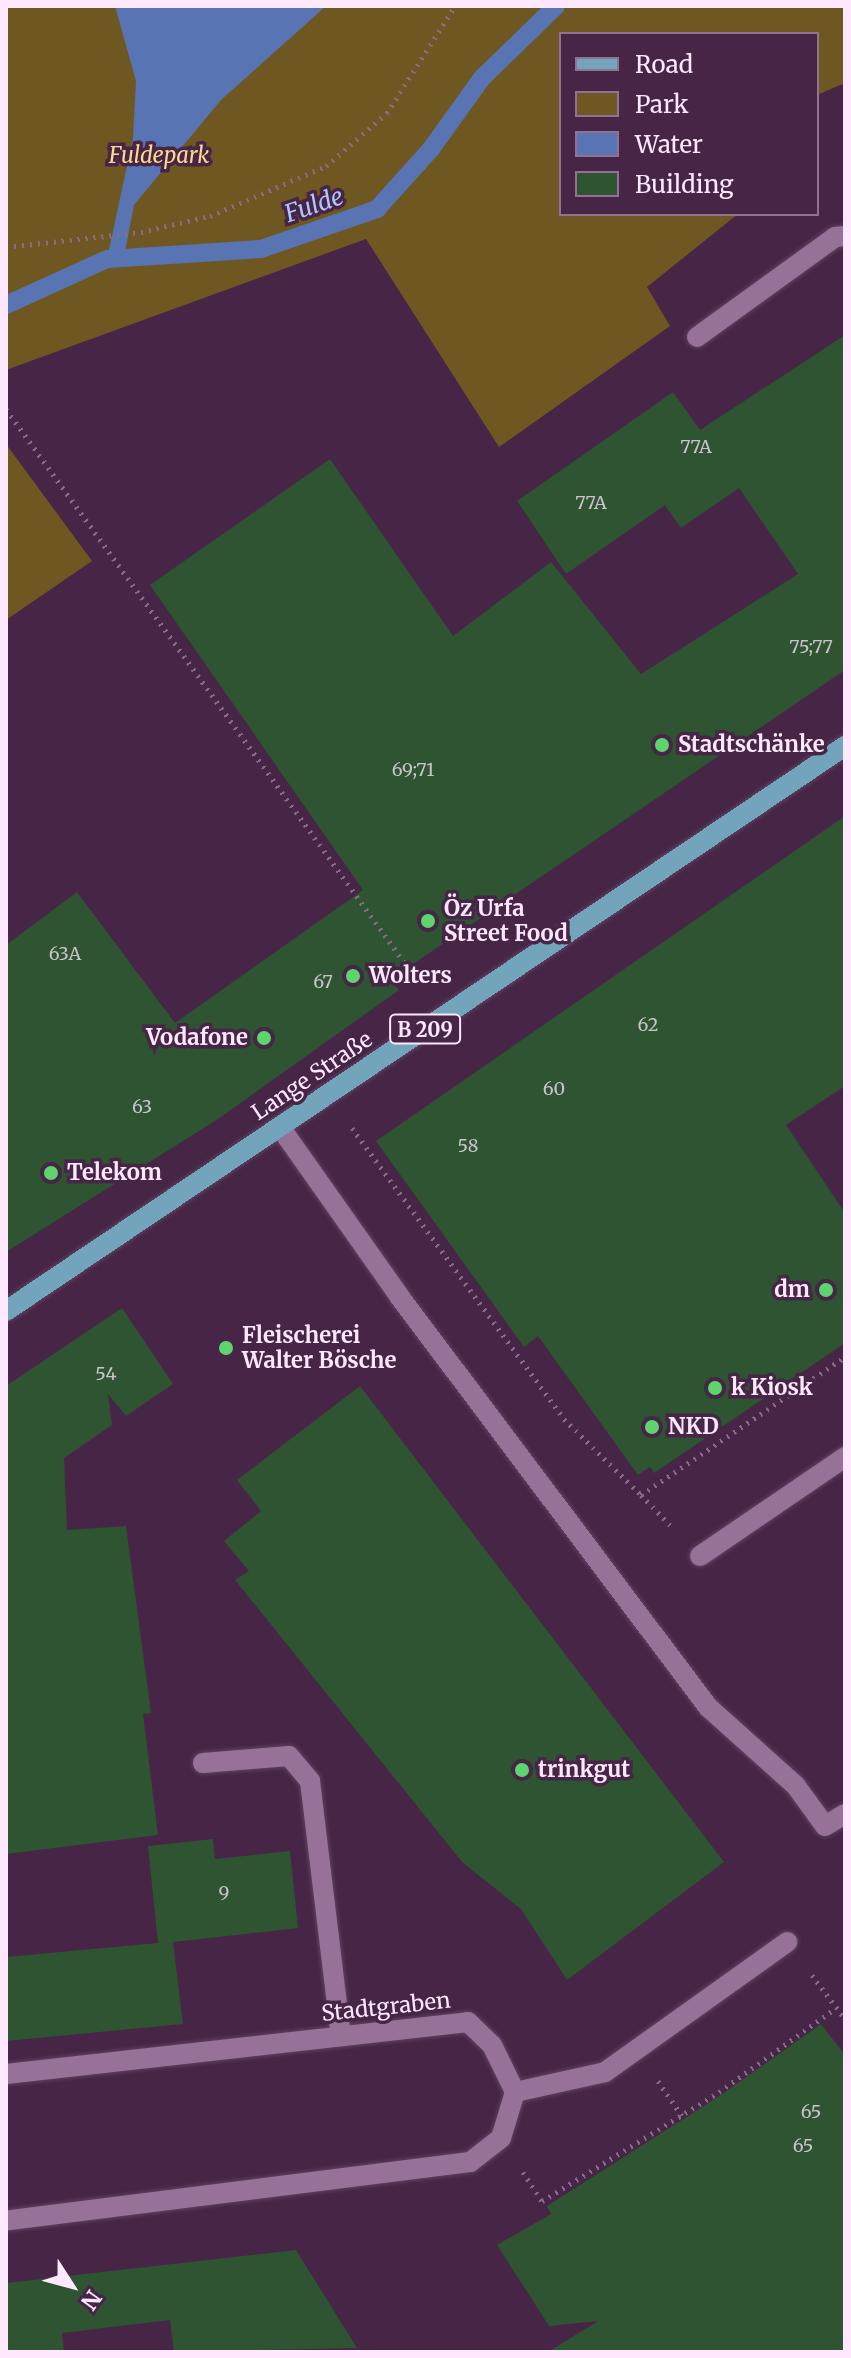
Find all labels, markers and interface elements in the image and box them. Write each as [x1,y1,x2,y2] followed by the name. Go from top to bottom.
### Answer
[559,32,819,216] legend
[635,49,693,80] text: Road
[635,89,688,120] text: Park
[635,129,703,160] text: Water
[109,143,209,169] park label: Fuldepark
[635,169,734,200] text: Building
[281,182,347,228] water label: Fulde
[680,436,712,458] house number: 77A
[575,492,607,514] house number: 77A
[789,636,833,658] house number: 75;77
[678,732,825,758] place label: Stadtschänke
[653,736,671,754] marker: Stadtschänke
[392,759,434,781] house number: 69;71
[444,895,568,946] place label: Öz Urfa Street Food
[419,912,437,930] marker: Öz Urfa Street Food
[49,943,81,965] house number: 63A
[369,963,452,989] place label: Wolters
[344,967,362,985] marker: Wolters
[313,971,333,993] house number: 67
[389,1013,461,1045] road number: B 209
[638,1014,658,1036] house number: 62
[146,1025,248,1051] place label: Vodafone
[247,1026,377,1126] street label: Lange Straße
[255,1029,273,1047] marker: Vodafone
[543,1078,565,1100] house number: 60
[132,1096,152,1118] house number: 63
[458,1135,478,1157] house number: 58
[67,1160,162,1186] place label: Telekom
[42,1164,60,1182] marker: Telekom
[774,1277,810,1303] place label: dm
[817,1281,835,1299] marker: dm
[242,1322,396,1374] place label: Fleischerei Walter Bösche
[217,1339,235,1357] marker: Fleischerei Walter Bösche
[95,1363,117,1385] house number: 54
[731,1375,813,1401] place label: k Kiosk
[706,1379,724,1397] marker: k Kiosk
[668,1414,719,1440] place label: NKD
[643,1418,661,1436] marker: NKD
[538,1757,630,1783] place label: trinkgut
[513,1761,531,1779] marker: trinkgut
[219,1882,229,1904] house number: 9
[320,1987,452,2027] street label: Stadtgraben
[801,2101,821,2123] house number: 65
[793,2135,813,2157] house number: 65
[32,2246,112,2326] north arrow
[75,2285,108,2315] text: N

